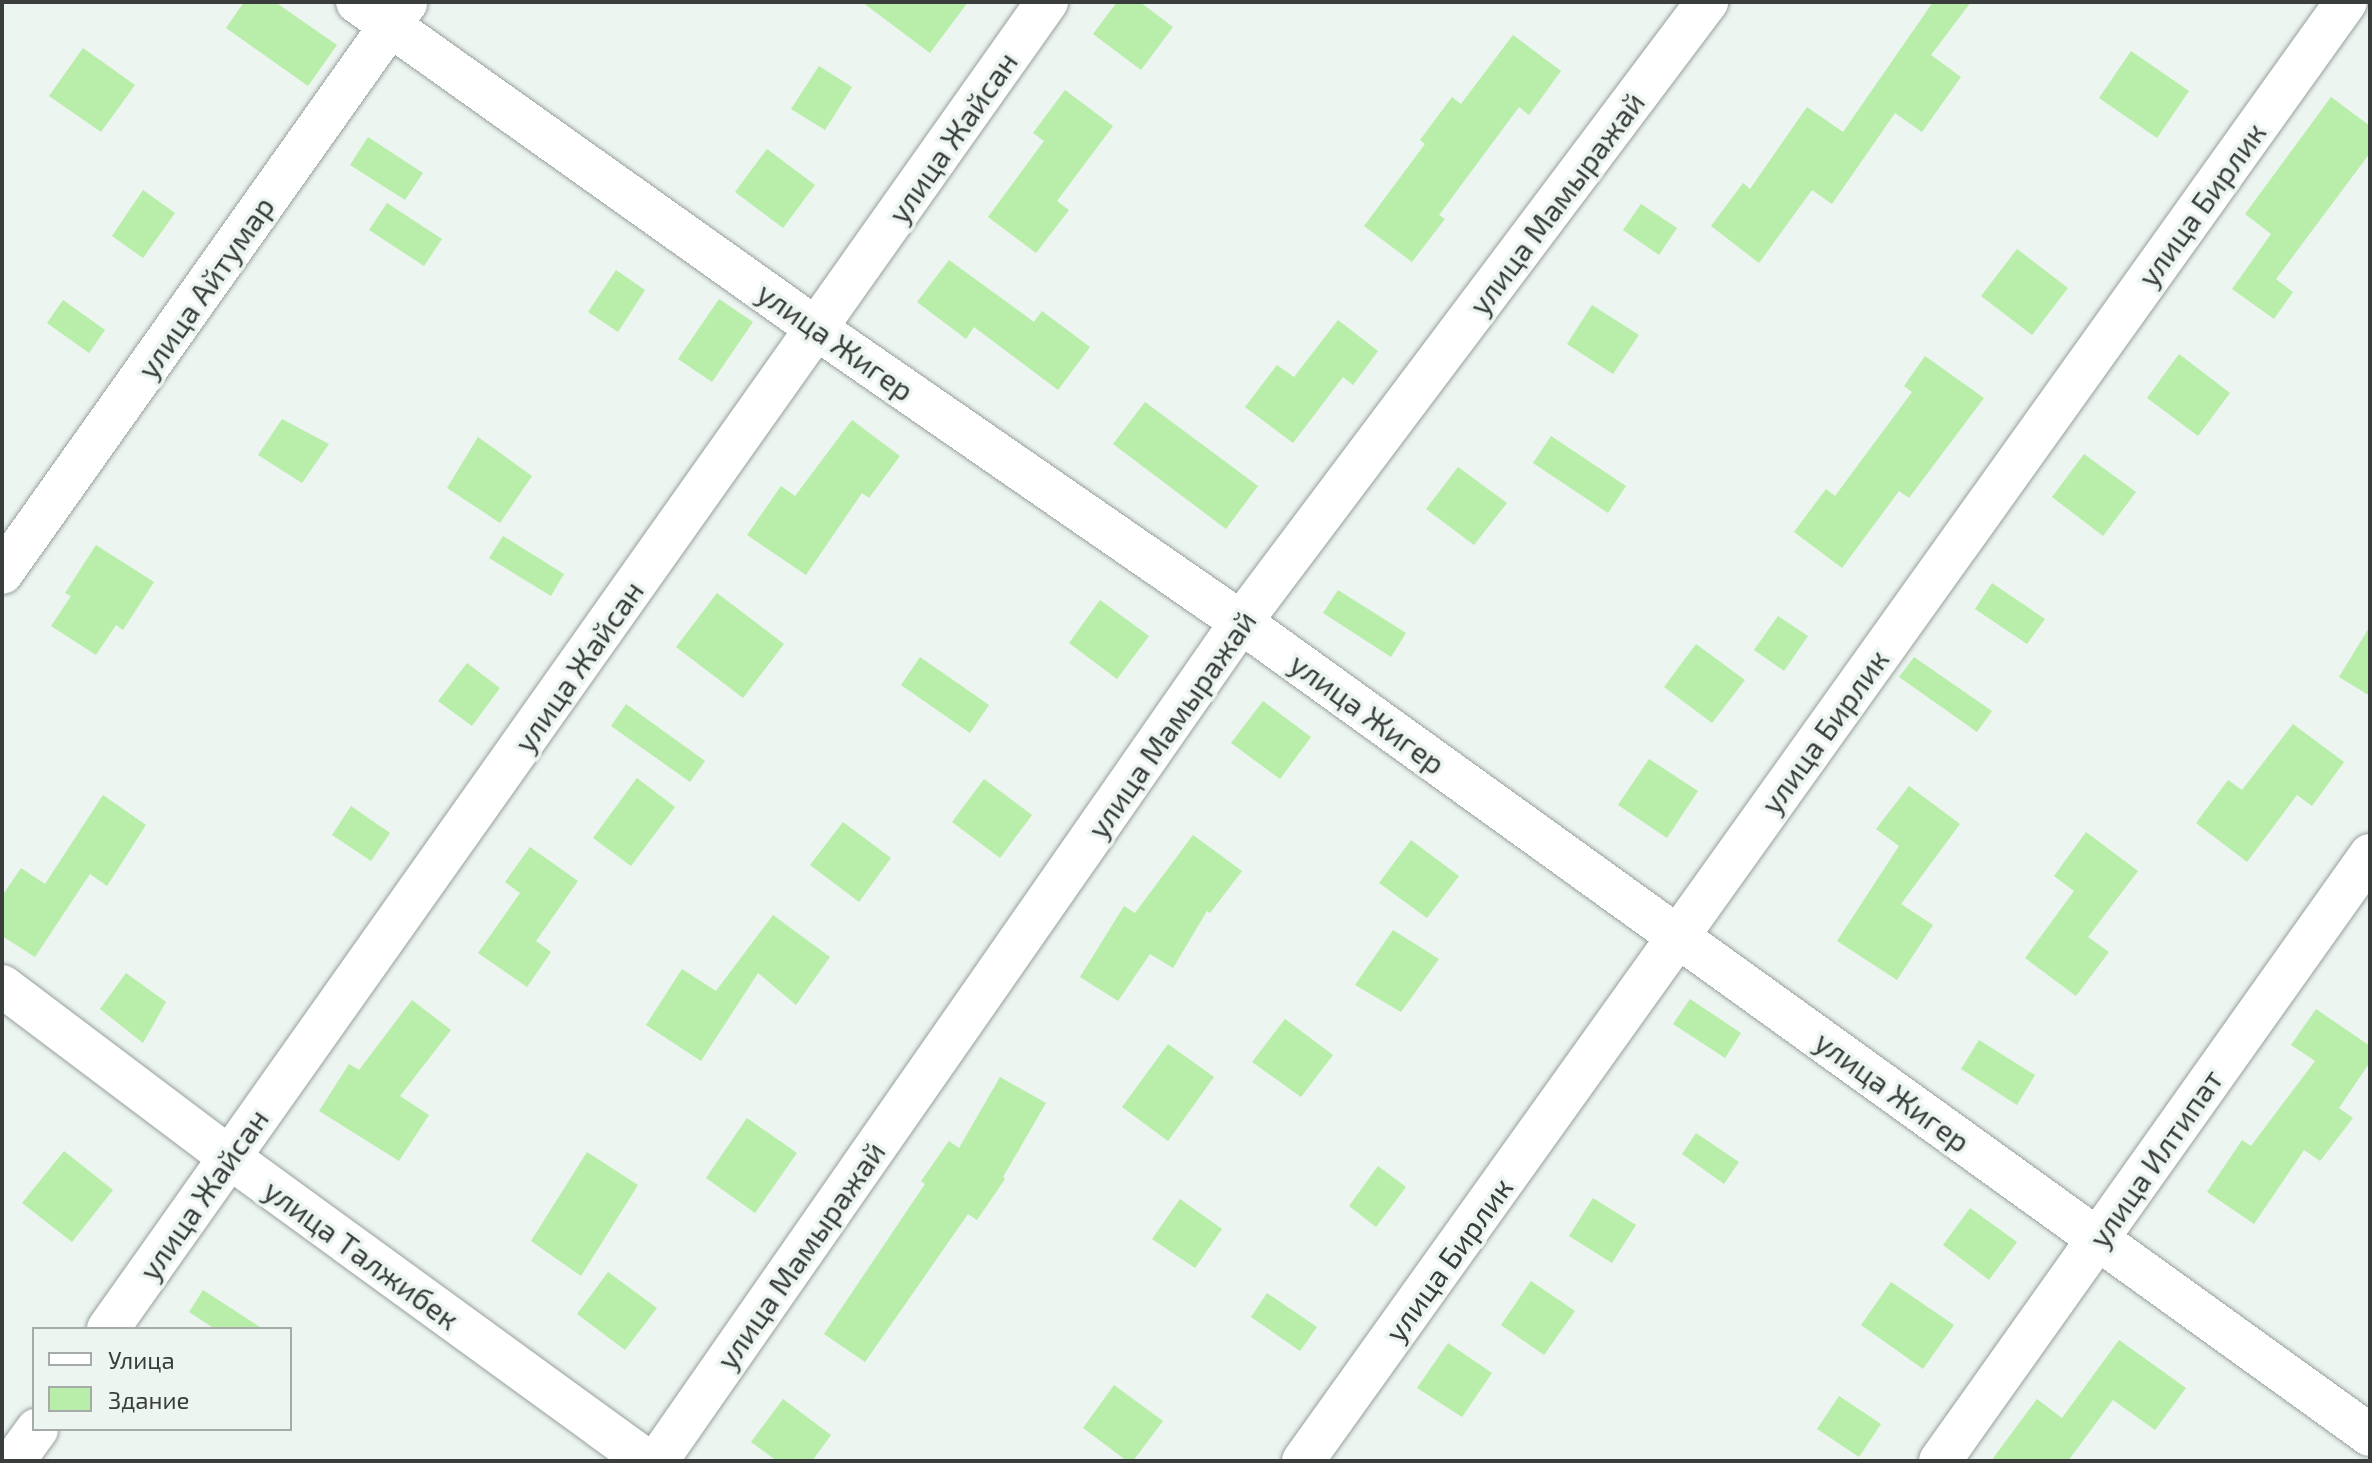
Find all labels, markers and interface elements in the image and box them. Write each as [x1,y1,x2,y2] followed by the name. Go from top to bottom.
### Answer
[880,44,1024,230] street label: улица Жайсан
[1461,85,1651,321] street label: улица Мамыражай
[2129,115,2273,293] street label: улица Бирлик
[129,189,281,385] street label: улица Айтумар
[751,274,921,408] street label: улица Жигер
[506,573,650,759] street label: улица Жайсан
[1079,603,1263,845] street label: улица Мамыражай
[1752,642,1896,820] street label: улица Бирлик
[1284,645,1452,781] street label: улица Жигер
[1809,1023,1977,1159] street label: улица Жигер
[2080,1062,2230,1254] street label: улица Илтипат
[131,1101,275,1287] street label: улица Жайсан
[708,1134,892,1376] street label: улица Мамыражай
[1376,1170,1520,1348] street label: улица Бирлик
[258,1171,466,1337] street label: улица Талжибек
[32,1327,292,1431] legend
[108,1345,175,1374] text: Улица
[108,1385,190,1414] text: Здание

